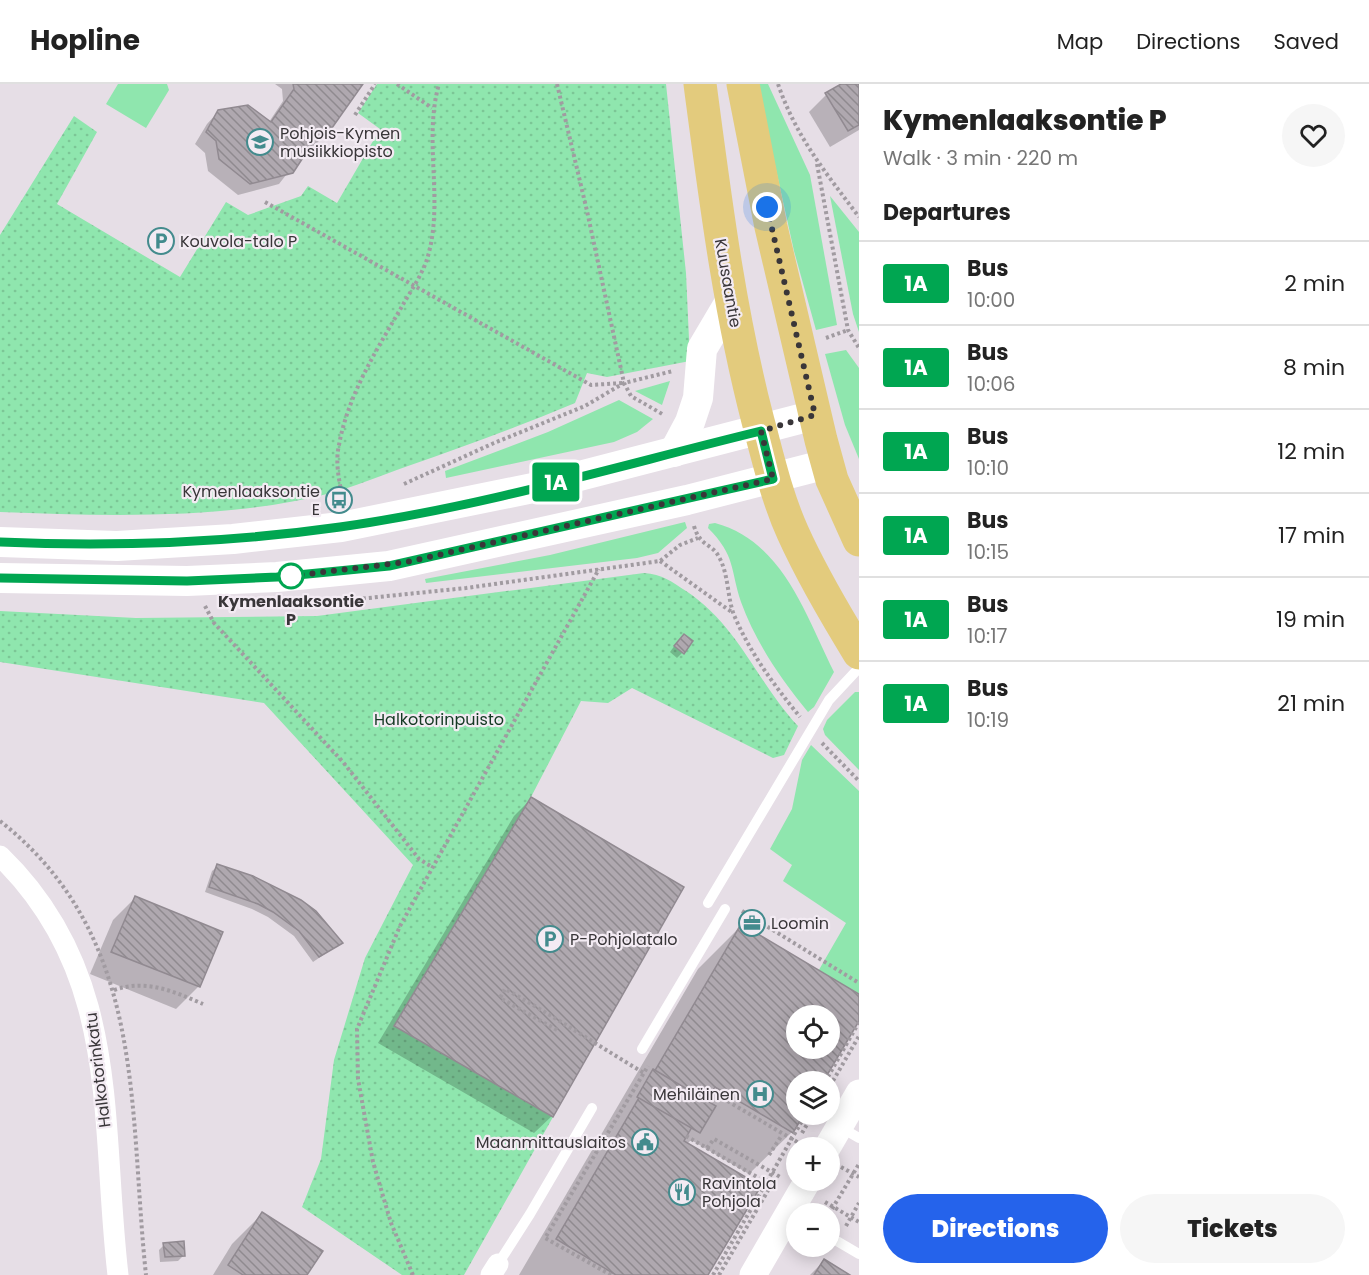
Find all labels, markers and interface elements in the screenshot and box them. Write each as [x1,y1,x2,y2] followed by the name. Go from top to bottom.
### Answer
[30,21,140,60] text: Hopline
[1057,27,1103,56] text: Map
[1136,27,1240,56] text: Directions
[1273,27,1339,56] text: Saved
[883,101,1167,140] text: Kymenlaaksontie P
[1282,104,1345,167] button: heart
[280,122,400,163] place label: Pohjois-Kymen musiikkiopisto
[245,127,275,157] school or university icon: Pohjois-Kymen musiikkiopisto
[883,144,1078,172] text: Walk · 3 min · 220 m
[752,192,782,222] your location
[883,197,1011,228] text: Departures
[146,226,176,256] parking icon: Kouvola-talo P
[180,230,297,253] place label: Kouvola-talo P
[709,237,747,329] street label: Kuusaantie
[967,253,1009,284] text: Bus
[1284,268,1345,299] text: 2 min
[904,269,928,298] text: 1A
[967,286,1015,314] text: 10:00
[967,337,1009,368] text: Bus
[1283,352,1345,383] text: 8 min
[904,353,928,382] text: 1A
[967,370,1015,398] text: 10:06
[967,421,1009,452] text: Bus
[1277,436,1345,467] text: 12 min
[904,437,928,466] text: 1A
[967,454,1009,482] text: 10:10
[529,462,583,502] line badge: 1A
[544,468,568,497] text: 1A
[182,480,320,521] place label: Kymenlaaksontie E
[324,485,354,515] bus stop icon: Kymenlaaksontie E
[967,505,1009,536] text: Bus
[1278,520,1345,551] text: 17 min
[904,521,928,550] text: 1A
[967,538,1009,566] text: 10:15
[278,563,304,589] marker: Kymenlaaksontie P
[967,589,1009,620] text: Bus
[218,590,364,631] place label: Kymenlaaksontie P
[1276,604,1345,635] text: 19 min
[904,605,928,634] text: 1A
[967,622,1008,650] text: 10:17
[967,673,1009,704] text: Bus
[1277,688,1345,719] text: 21 min
[904,689,928,718] text: 1A
[967,706,1009,734] text: 10:19
[374,708,504,731] park label: Halkotorinpuisto
[737,908,767,938] office icon: Loomin
[771,912,829,935] place label: Loomin
[535,924,565,954] parking icon: P-Pohjolatalo
[570,928,678,951] place label: P-Pohjolatalo
[786,1005,840,1257] map controls
[786,1005,840,1059] button: locate
[80,1011,116,1129] street label: Halkotorinkatu
[786,1071,840,1125] button: layers
[745,1079,775,1109] hospital icon: Mehiläinen
[653,1083,740,1106] place label: Mehiläinen
[630,1127,660,1157] public building icon: Maanmittauslaitos
[476,1131,626,1154] place label: Maanmittauslaitos
[786,1137,840,1191] button: +
[702,1172,777,1213] place label: Ravintola Pohjola
[667,1177,697,1207] restaurant icon: Ravintola Pohjola
[883,1194,1108,1263] button: Directions
[1120,1194,1345,1263] button: Tickets
[786,1203,840,1257] button: −

